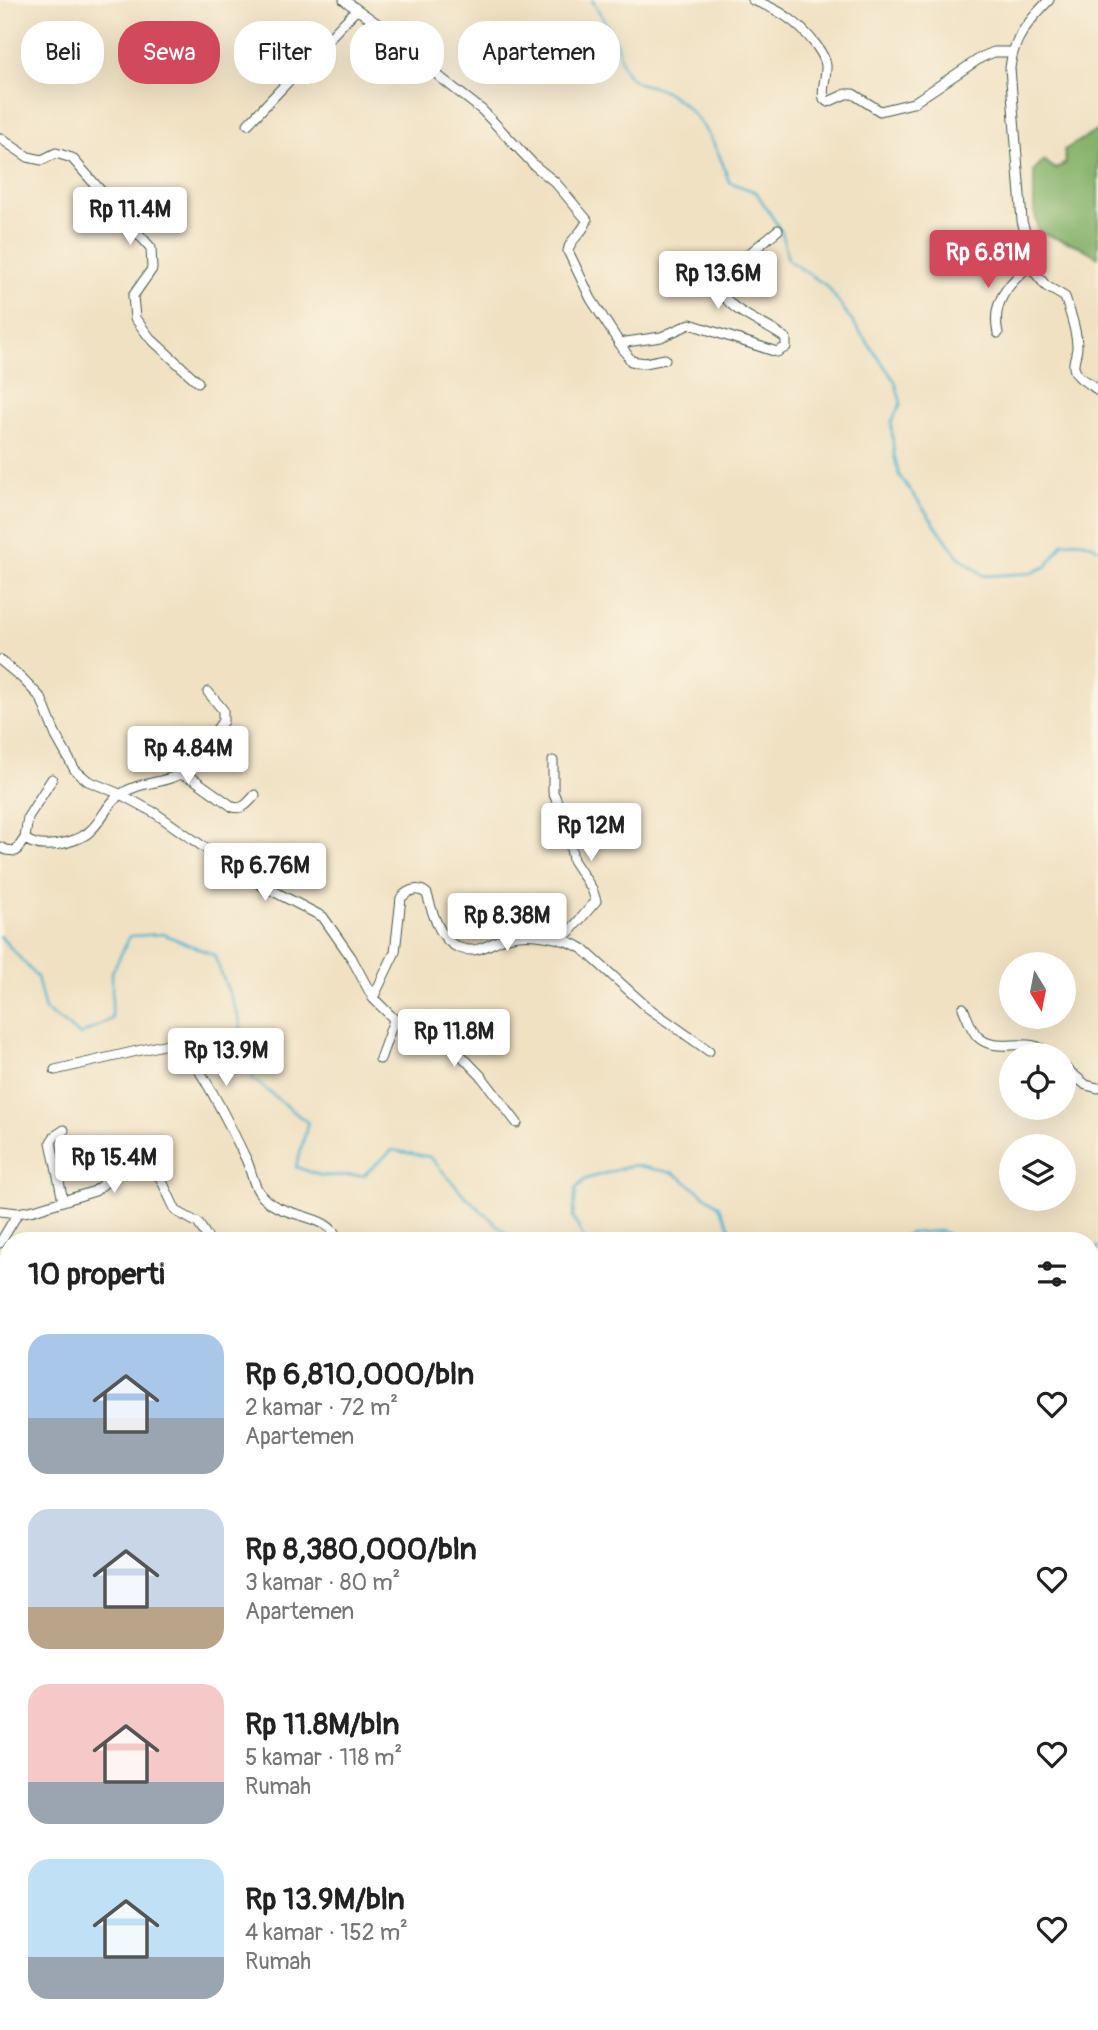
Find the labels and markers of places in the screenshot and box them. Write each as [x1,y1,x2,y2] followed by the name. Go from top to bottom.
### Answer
[58,188,202,247] pin: Rp 11.4M
[916,230,1060,290] pin: Rp 6.81M
[646,252,790,311] pin: Rp 13.6M
[116,726,260,786] pin: Rp 4.84M
[534,804,648,863] pin: Rp 12M
[193,844,337,903] pin: Rp 6.76M
[435,894,579,953] pin: Rp 8.38M
[382,1010,526,1069] pin: Rp 11.8M
[154,1028,298,1088] pin: Rp 13.9M
[42,1136,186,1195] pin: Rp 15.4M

